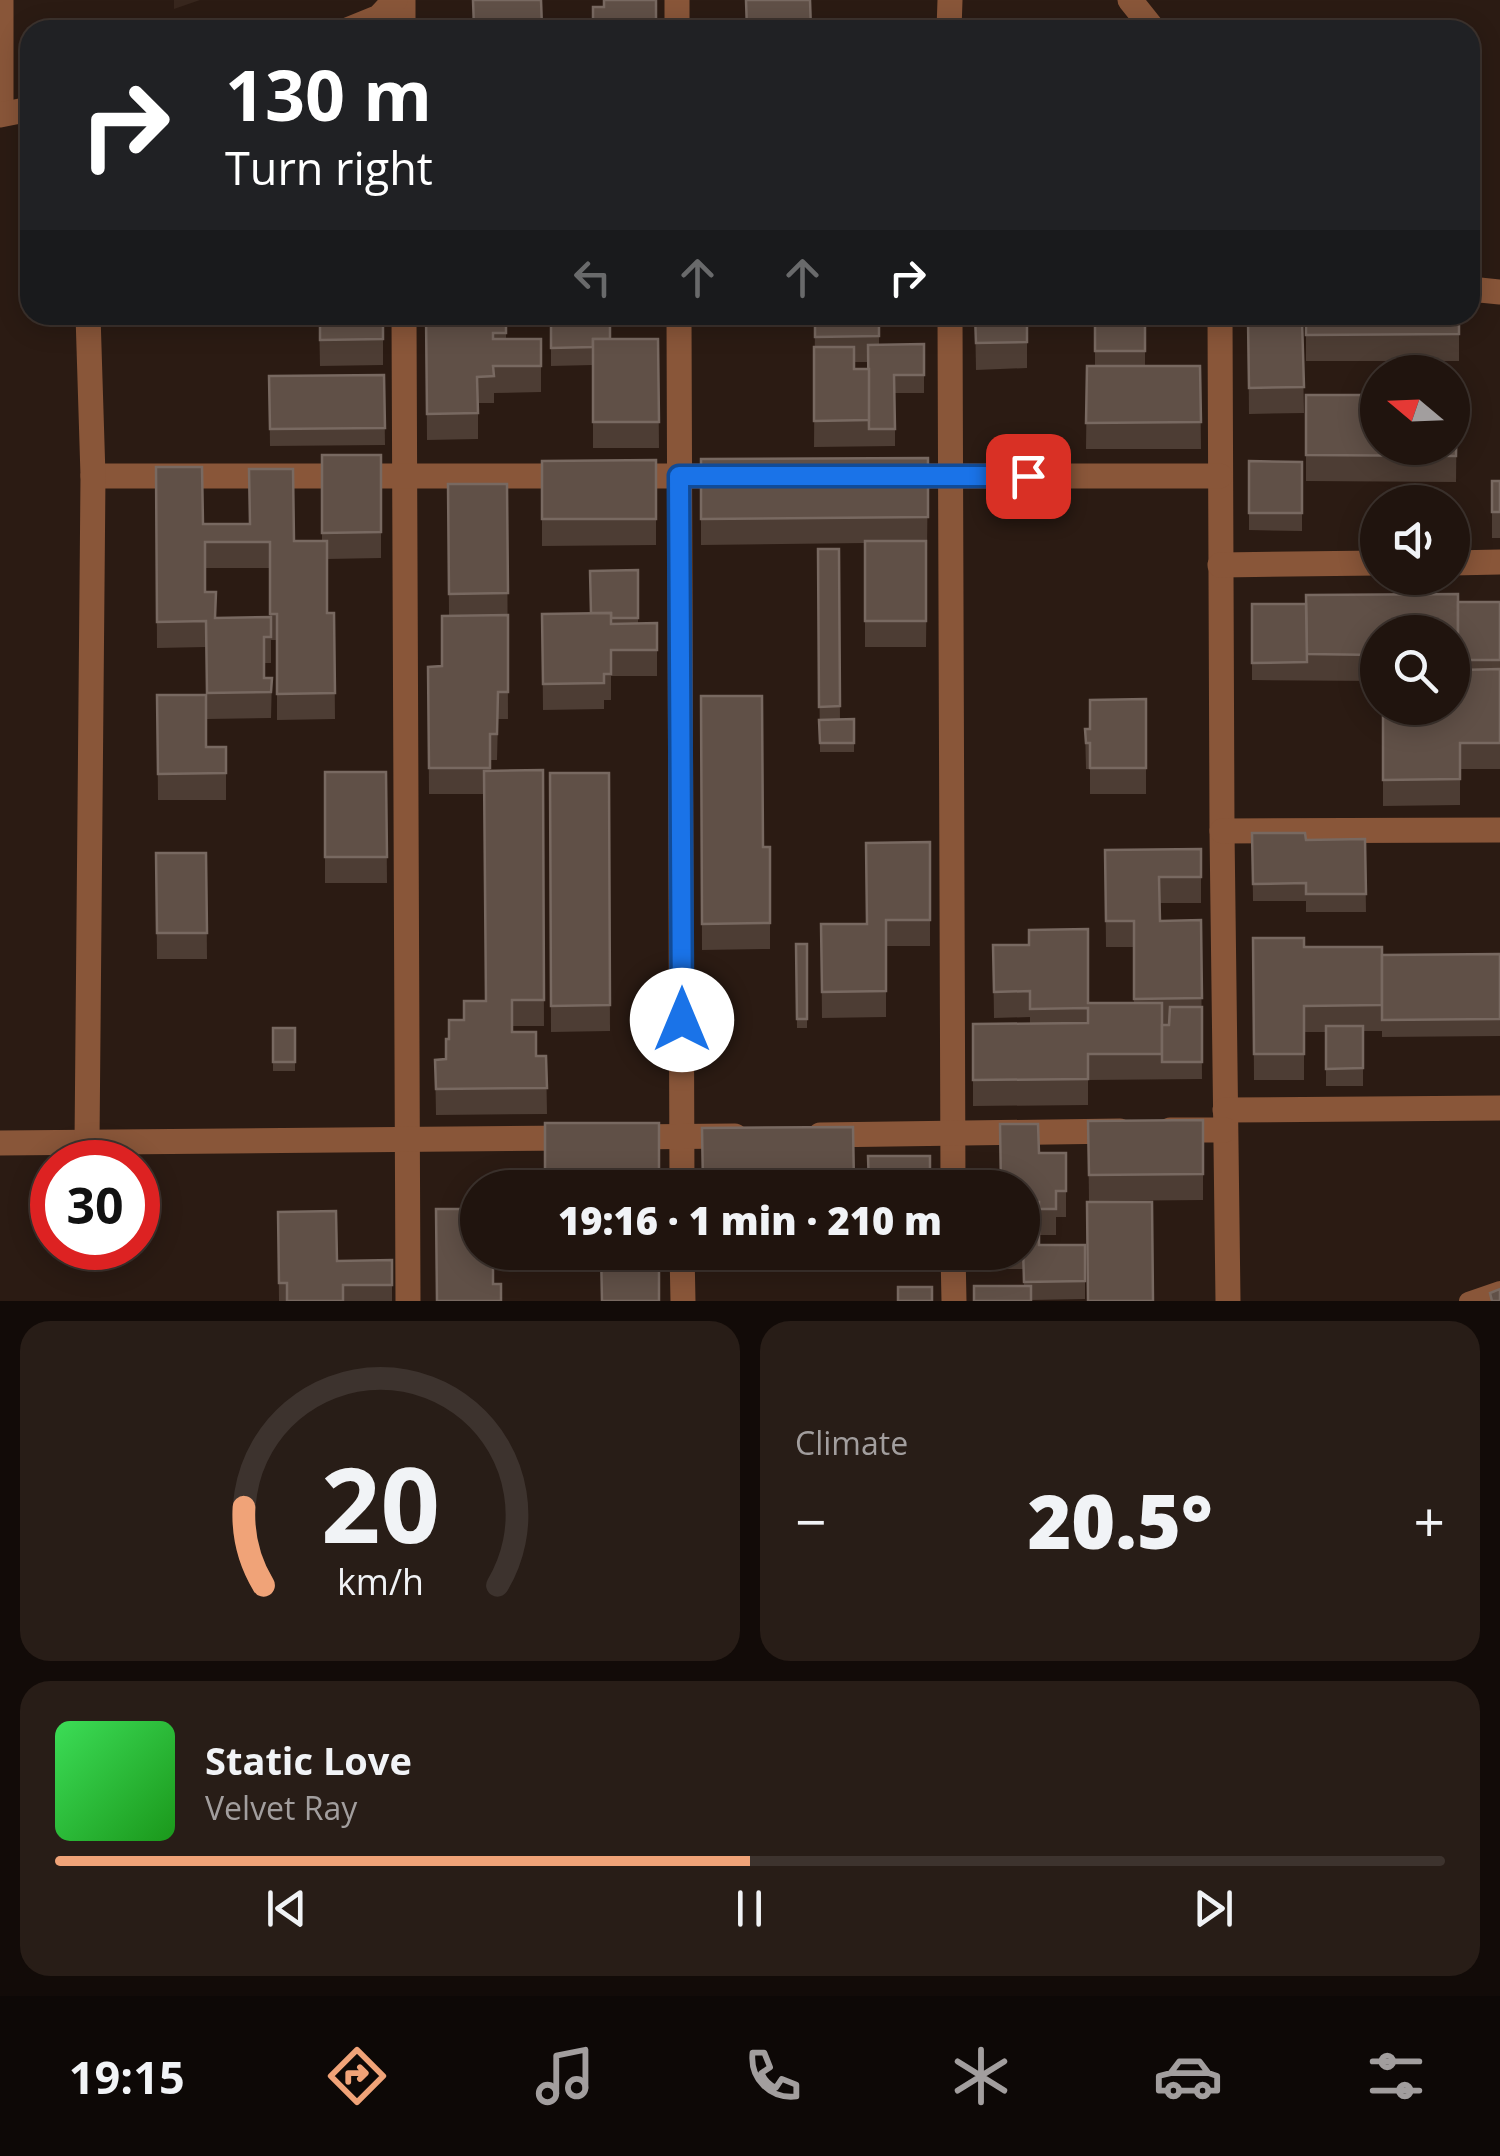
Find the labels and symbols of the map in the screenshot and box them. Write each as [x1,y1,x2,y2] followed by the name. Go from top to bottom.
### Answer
[1360,355,1470,465] north arrow
[986,434,1071,519] pin
[630,968,734,1072] position arrow
[30,1140,160,1270] speed limit sign: 30

